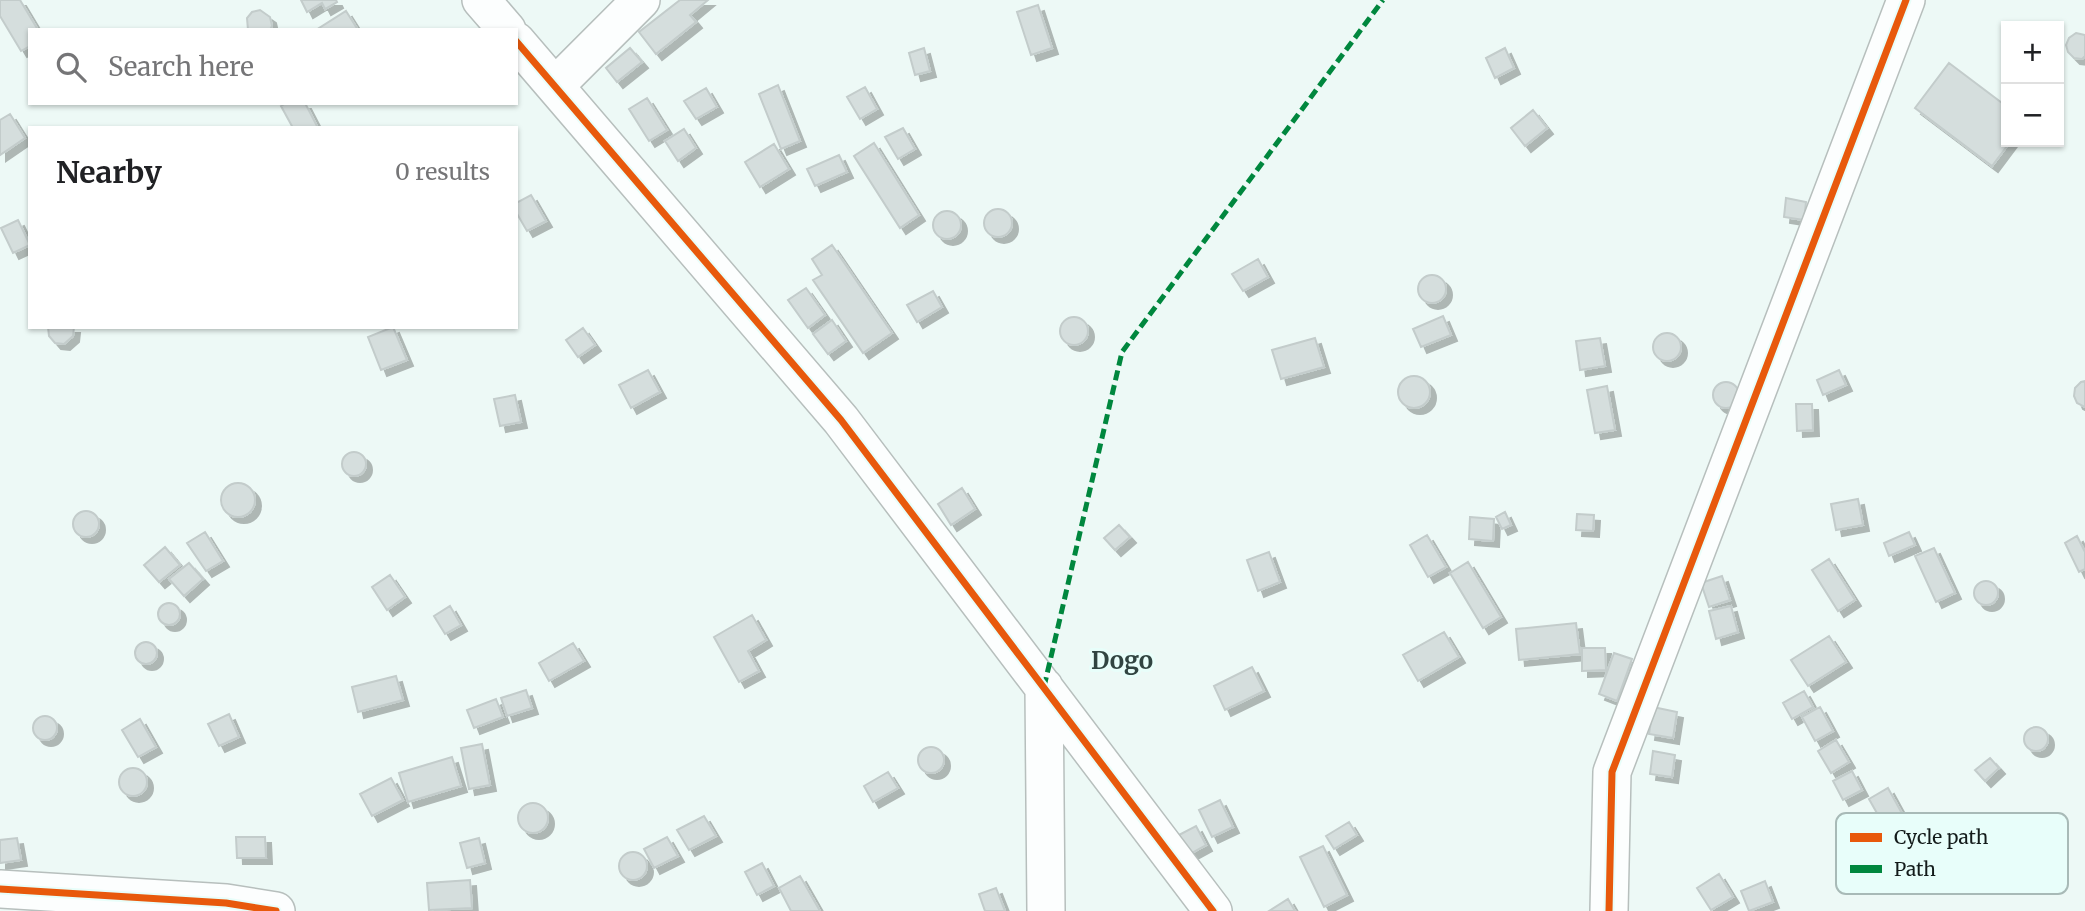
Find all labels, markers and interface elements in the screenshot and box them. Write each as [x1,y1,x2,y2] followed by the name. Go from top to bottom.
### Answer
[2001,21,2064,147] map controls
[2001,21,2064,84] button: +
[28,28,518,105] search box
[52,48,90,86] icon: search
[108,50,254,83] text: Search here
[2001,84,2064,147] button: −
[56,153,162,191] text: Nearby
[395,157,490,186] text: 0 results
[1091,645,1153,676] district label: Dogo
[1836,813,2068,894] legend
[1894,825,1989,849] text: Cycle path
[1894,857,1936,881] text: Path

